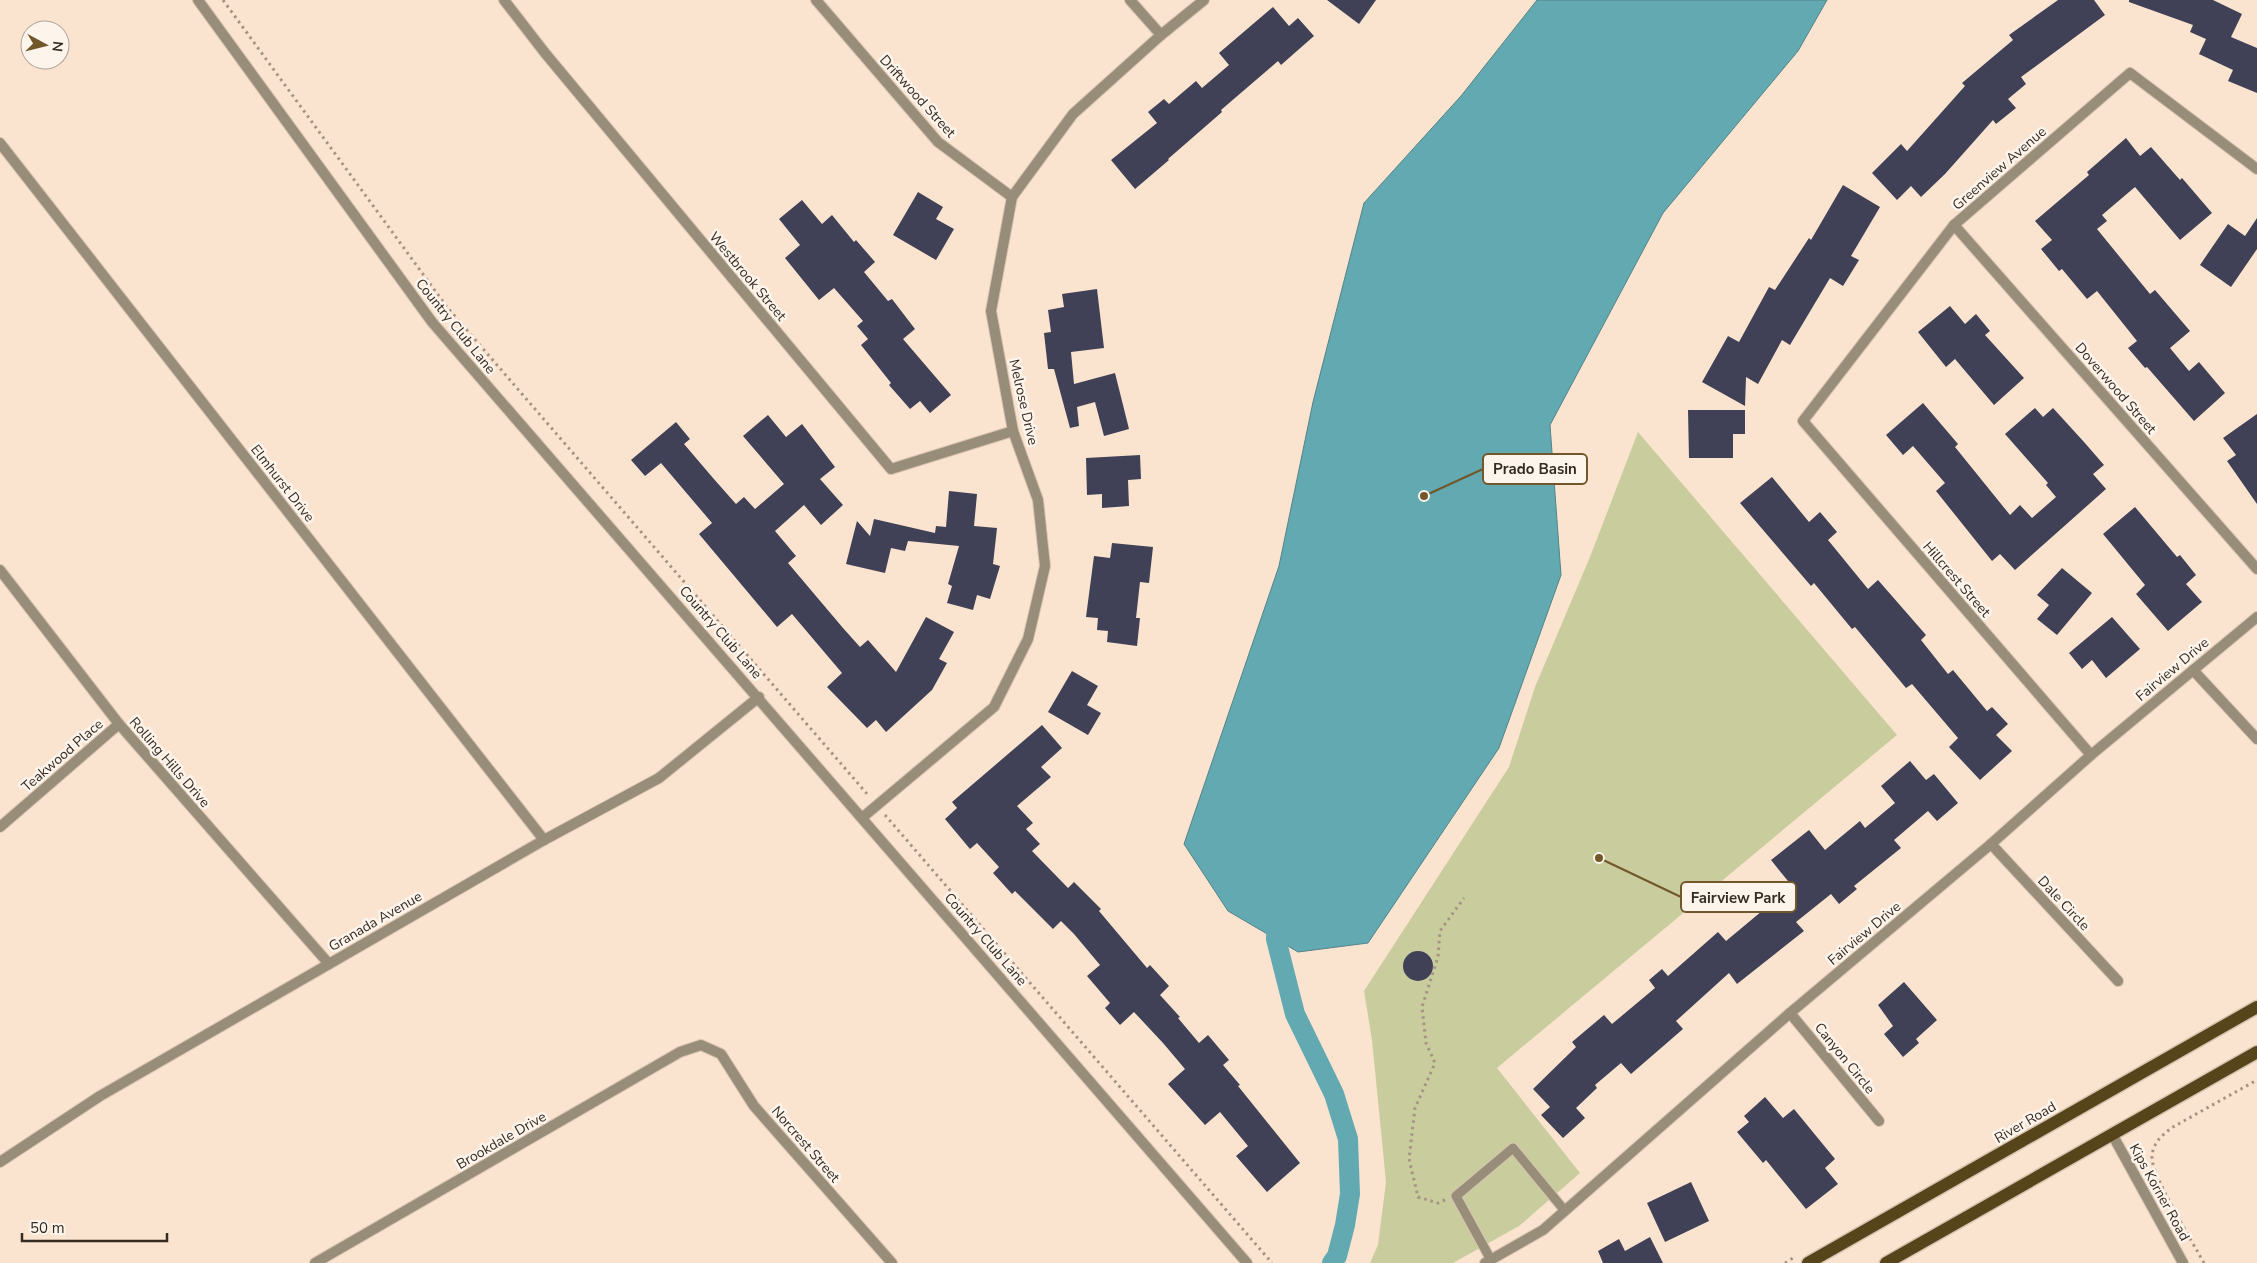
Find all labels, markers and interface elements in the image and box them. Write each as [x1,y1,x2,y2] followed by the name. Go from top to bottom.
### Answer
[20,20,70,70] north arrow
[47,40,67,53] text: N
[875,51,960,142] street label: Driftwood Street
[1948,122,2050,214] street label: Greenview Avenue
[705,228,791,325] street label: Westbrook Street
[411,275,500,378] street label: Country Club Lane
[2071,339,2161,438] street label: Doverwood Street
[1004,357,1043,447] street label: Melrose Drive
[246,441,319,526] street label: Elmhurst Drive
[1483,454,1587,484] callout: Prado Basin
[1493,459,1577,479] text: Prado Basin
[1919,537,1995,621] street label: Hillcrest Street
[675,582,766,683] street label: Country Club Lane
[2132,633,2213,706] street label: Fairview Drive
[125,713,214,812] street label: Rolling Hills Drive
[18,715,107,796] street label: Teakwood Place
[2033,872,2094,935] street label: Dale Circle
[1681,882,1796,912] callout: Fairview Park
[325,887,425,956] street label: Granada Avenue
[1691,888,1786,908] text: Fairview Park
[940,889,1031,990] street label: Country Club Lane
[1824,897,1905,970] street label: Fairview Drive
[1810,1019,1879,1098] street label: Canyon Circle
[1991,1097,2060,1148] street label: River Road
[767,1102,844,1187] street label: Norcrest Street
[453,1107,550,1174] street label: Brookdale Drive
[2125,1140,2194,1244] street label: Kips Korner Road
[22,1210,168,1242] scale bar
[30,1218,65,1238] text: 50 m

